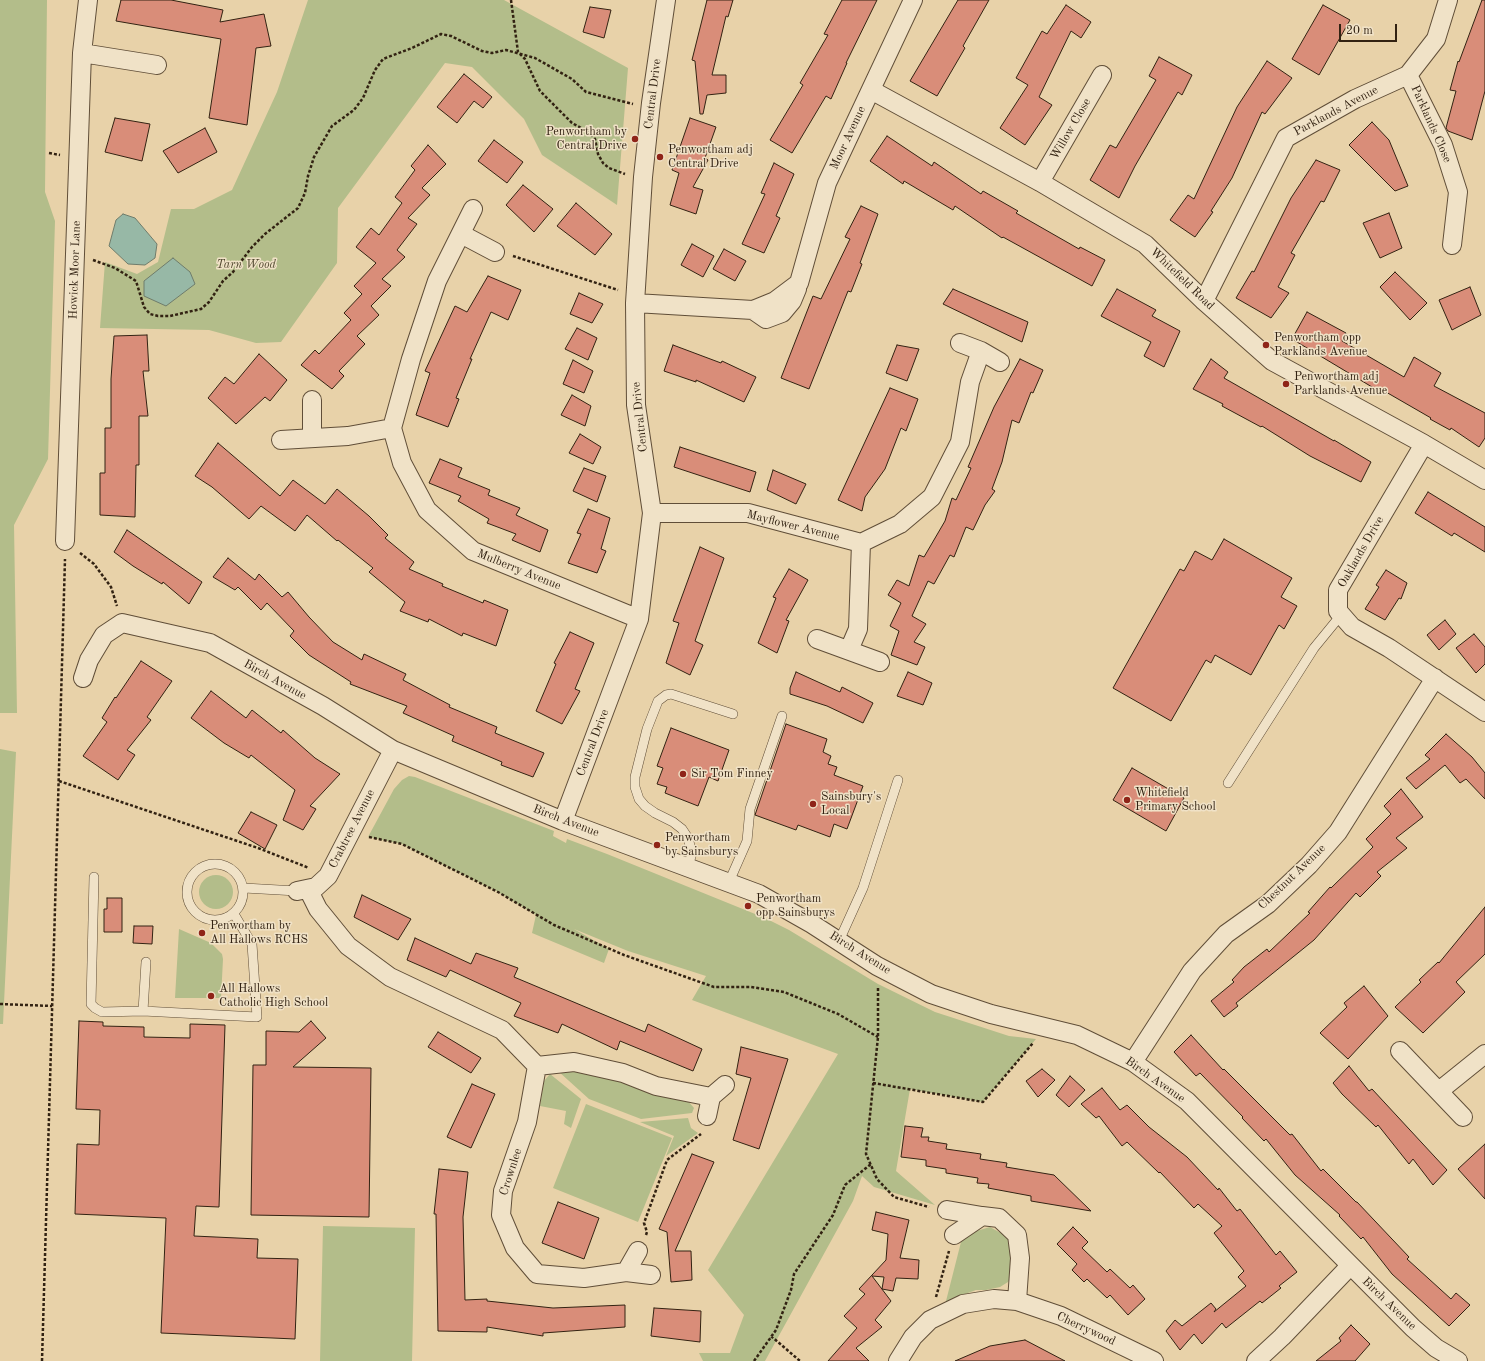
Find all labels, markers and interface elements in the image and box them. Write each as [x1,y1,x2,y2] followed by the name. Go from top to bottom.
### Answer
[1341,16,1399,42] scale bar
[1346,25,1373,37] text: 20 m
[642,58,664,130] street label: Central Drive
[1291,83,1381,139] street label: Parklands Avenue
[1408,83,1454,165] street label: Parklands Close
[1048,96,1094,162] street label: Willow Close
[827,104,869,172] street label: Moor Avenue
[546,125,627,153] place label: Penwortham by Central Drive
[630,134,640,144] marker: Penwortham by Central Drive
[668,143,753,171] place label: Penwortham adj Central Drive
[655,152,665,162] marker: Penwortham adj Central Drive
[66,220,84,320] street label: Howick Moor Lane
[1147,245,1217,313] street label: Whitefield Road
[216,258,276,272] park label: Tarn Wood
[1274,331,1367,359] place label: Penwortham opp Parklands Avenue
[1261,340,1271,350] marker: Penwortham opp Parklands Avenue
[1294,370,1387,398] place label: Penwortham adj Parklands Avenue
[1281,379,1291,389] marker: Penwortham adj Parklands Avenue
[629,381,651,453] street label: Central Drive
[745,508,841,544] street label: Mayflower Avenue
[1335,514,1387,590] street label: Oaklands Drive
[475,547,563,593] street label: Mulberry Avenue
[241,657,309,703] street label: Birch Avenue
[574,708,612,778] street label: Central Drive
[691,767,773,781] place label: Sir Tom Finney
[678,769,688,779] marker: Sir Tom Finney
[1135,786,1216,814] place label: Whitefield Primary School
[326,787,378,871] street label: Crabtree Avenue
[821,790,881,818] place label: Sainsbury's Local
[1122,795,1132,805] marker: Whitefield Primary School
[808,799,818,809] marker: Sainsbury's Local
[531,802,601,840] street label: Birch Avenue
[665,831,738,859] place label: Penwortham by Sainsburys
[652,840,662,850] marker: Penwortham by Sainsburys
[1255,841,1329,913] street label: Chestnut Avenue
[756,892,835,920] place label: Penwortham opp Sainsburys
[743,901,753,911] marker: Penwortham opp Sainsburys
[210,919,308,947] place label: Penwortham by All Hallows RCHS
[197,928,207,938] marker: Penwortham by All Hallows RCHS
[827,928,893,978] street label: Birch Avenue
[219,982,328,1010] place label: All Hallows Catholic High School
[206,991,216,1001] marker: All Hallows Catholic High School
[1122,1054,1188,1106] street label: Birch Avenue
[497,1147,525,1197] street label: Crownlee
[1359,1275,1419,1333] street label: Birch Avenue
[1054,1309,1118,1349] street label: Cherrywood

